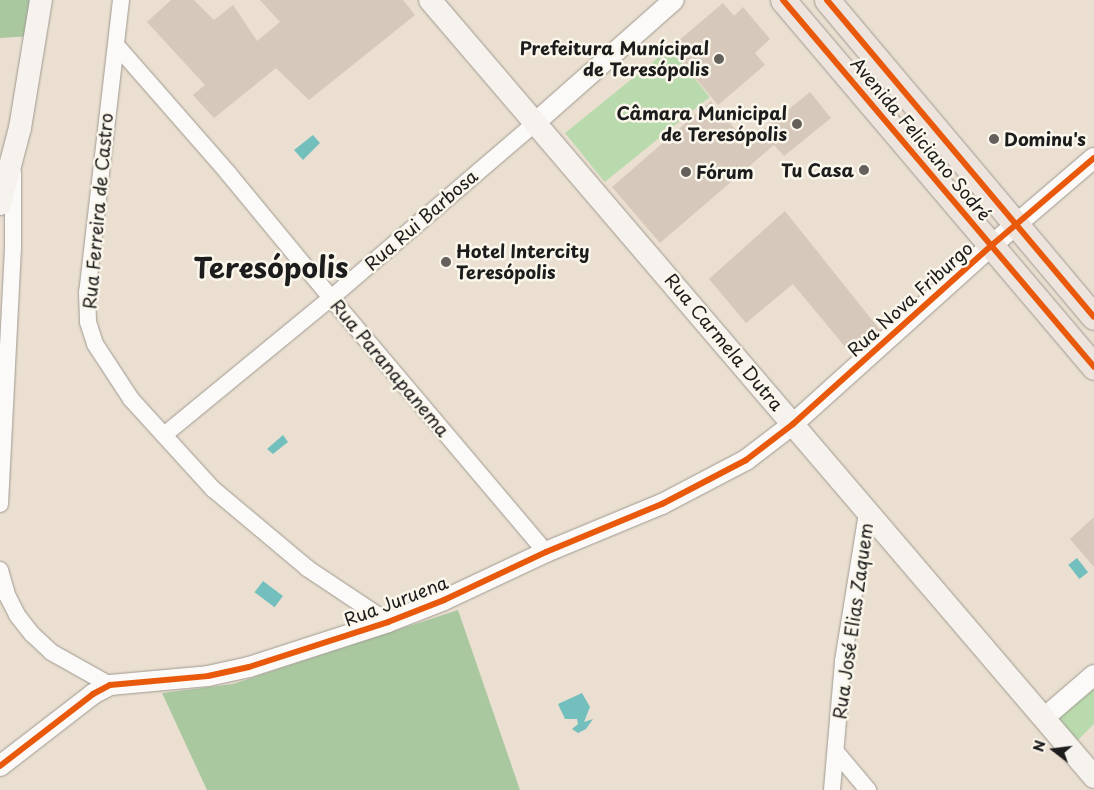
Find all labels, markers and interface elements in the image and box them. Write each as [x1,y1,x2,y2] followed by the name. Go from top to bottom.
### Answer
[520,38,709,80] place label: Prefeitura Munícipal de Teresópolis
[713,53,725,65] marker: Prefeitura Munícipal de Teresópolis
[847,53,995,225] street label: Avenida Feliciano Sodré
[616,103,787,146] place label: Câmara Municipal de Teresópolis
[79,110,117,312] street label: Rua Ferreira de Castro
[791,118,803,130] marker: Câmara Municipal de Teresópolis
[1004,128,1086,150] place label: Dominu's
[988,133,1000,145] marker: Dominu's
[780,159,854,181] place label: Tu Casa
[696,161,754,183] place label: Fórum
[359,164,483,276] street label: Rua Rui Barbosa
[858,164,870,176] marker: Tu Casa
[680,166,692,178] marker: Fórum
[842,236,978,362] street label: Rua Nova Friburgo
[456,241,590,284] place label: Hotel Intercity Teresópolis
[194,250,348,284] district label: Teresópolis
[440,256,452,268] marker: Hotel Intercity Teresópolis
[660,269,788,415] street label: Rua Carmela Dutra
[326,295,454,441] street label: Rua Paranapanema
[828,521,878,721] street label: Rua José Elias Zaquem
[340,571,452,631] street label: Rua Juruena
[1029,725,1079,775] north arrow
[1027,738,1051,754] text: N

